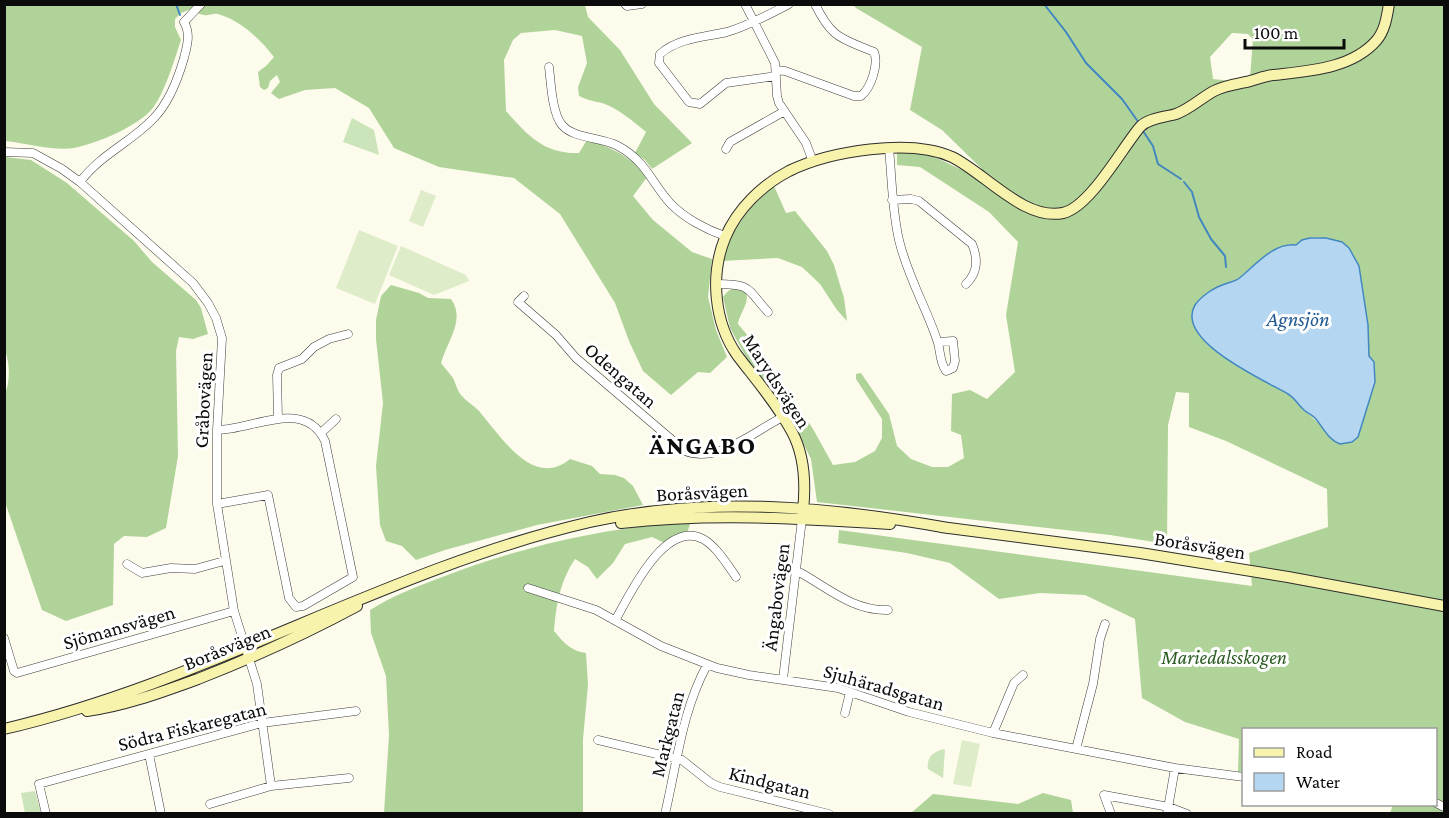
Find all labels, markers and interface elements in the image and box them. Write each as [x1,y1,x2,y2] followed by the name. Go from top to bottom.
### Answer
[1245,12,1344,50] scale bar
[1254,23,1299,43] text: 100 m
[1265,307,1330,331] water label: Agnsjön
[738,330,816,433] street label: Marydsvägen
[580,338,662,413] street label: Odengatan
[189,351,218,449] street label: Gråbovägen
[648,431,757,460] district label: ÄNGABO
[655,479,749,506] street label: Boråsvägen
[1153,527,1247,564] street label: Boråsvägen
[758,542,795,652] street label: Ängabovägen
[60,600,178,654] street label: Sjömansvägen
[180,619,274,675] street label: Boråsvägen
[1160,646,1287,669] park label: Mariedalsskogen
[821,659,947,716] street label: Sjuhäradsgatan
[646,689,689,779] street label: Markgatan
[116,697,269,756] street label: Södra Fiskaregatan
[1242,728,1437,806] legend
[1296,742,1333,762] text: Road
[727,761,813,804] street label: Kindgatan
[1296,772,1341,792] text: Water

